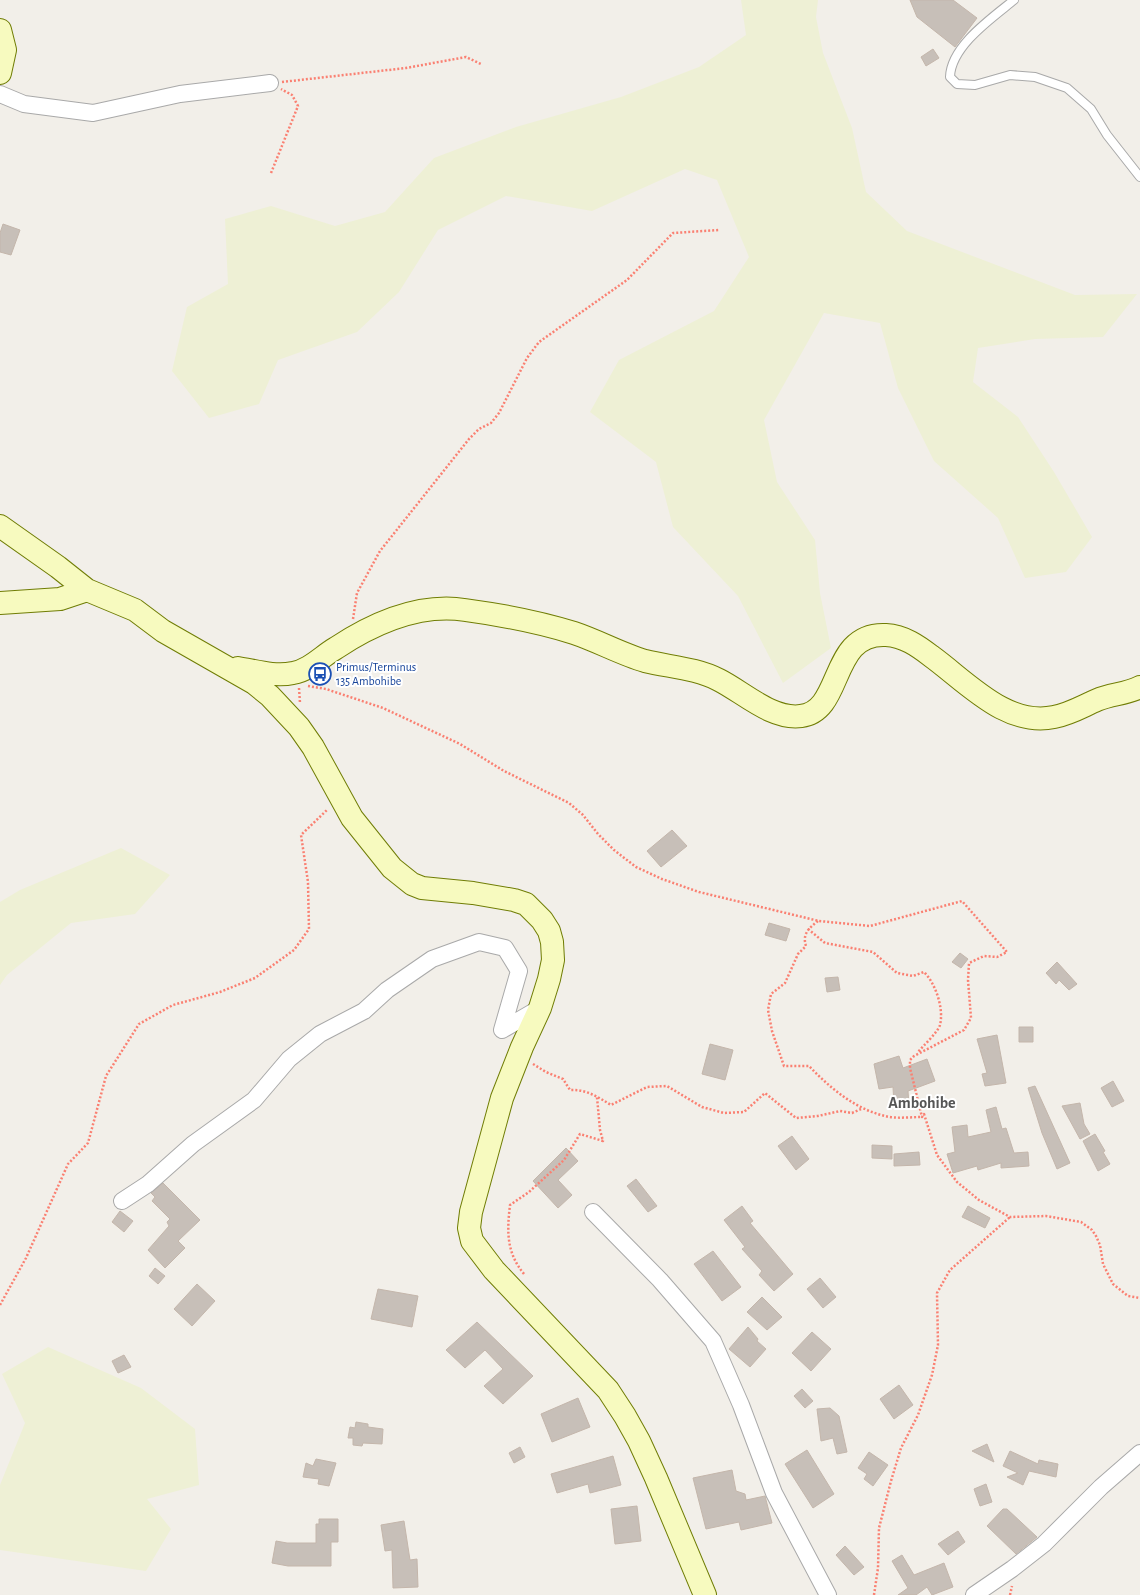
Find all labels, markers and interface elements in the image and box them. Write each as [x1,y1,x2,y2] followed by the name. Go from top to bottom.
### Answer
[307,661,333,687] bus stop icon: Primus/Terminus 135 Ambohibe
[336,661,416,687] place label: Primus/Terminus 135 Ambohibe
[888,1095,956,1111] district label: Ambohibe

